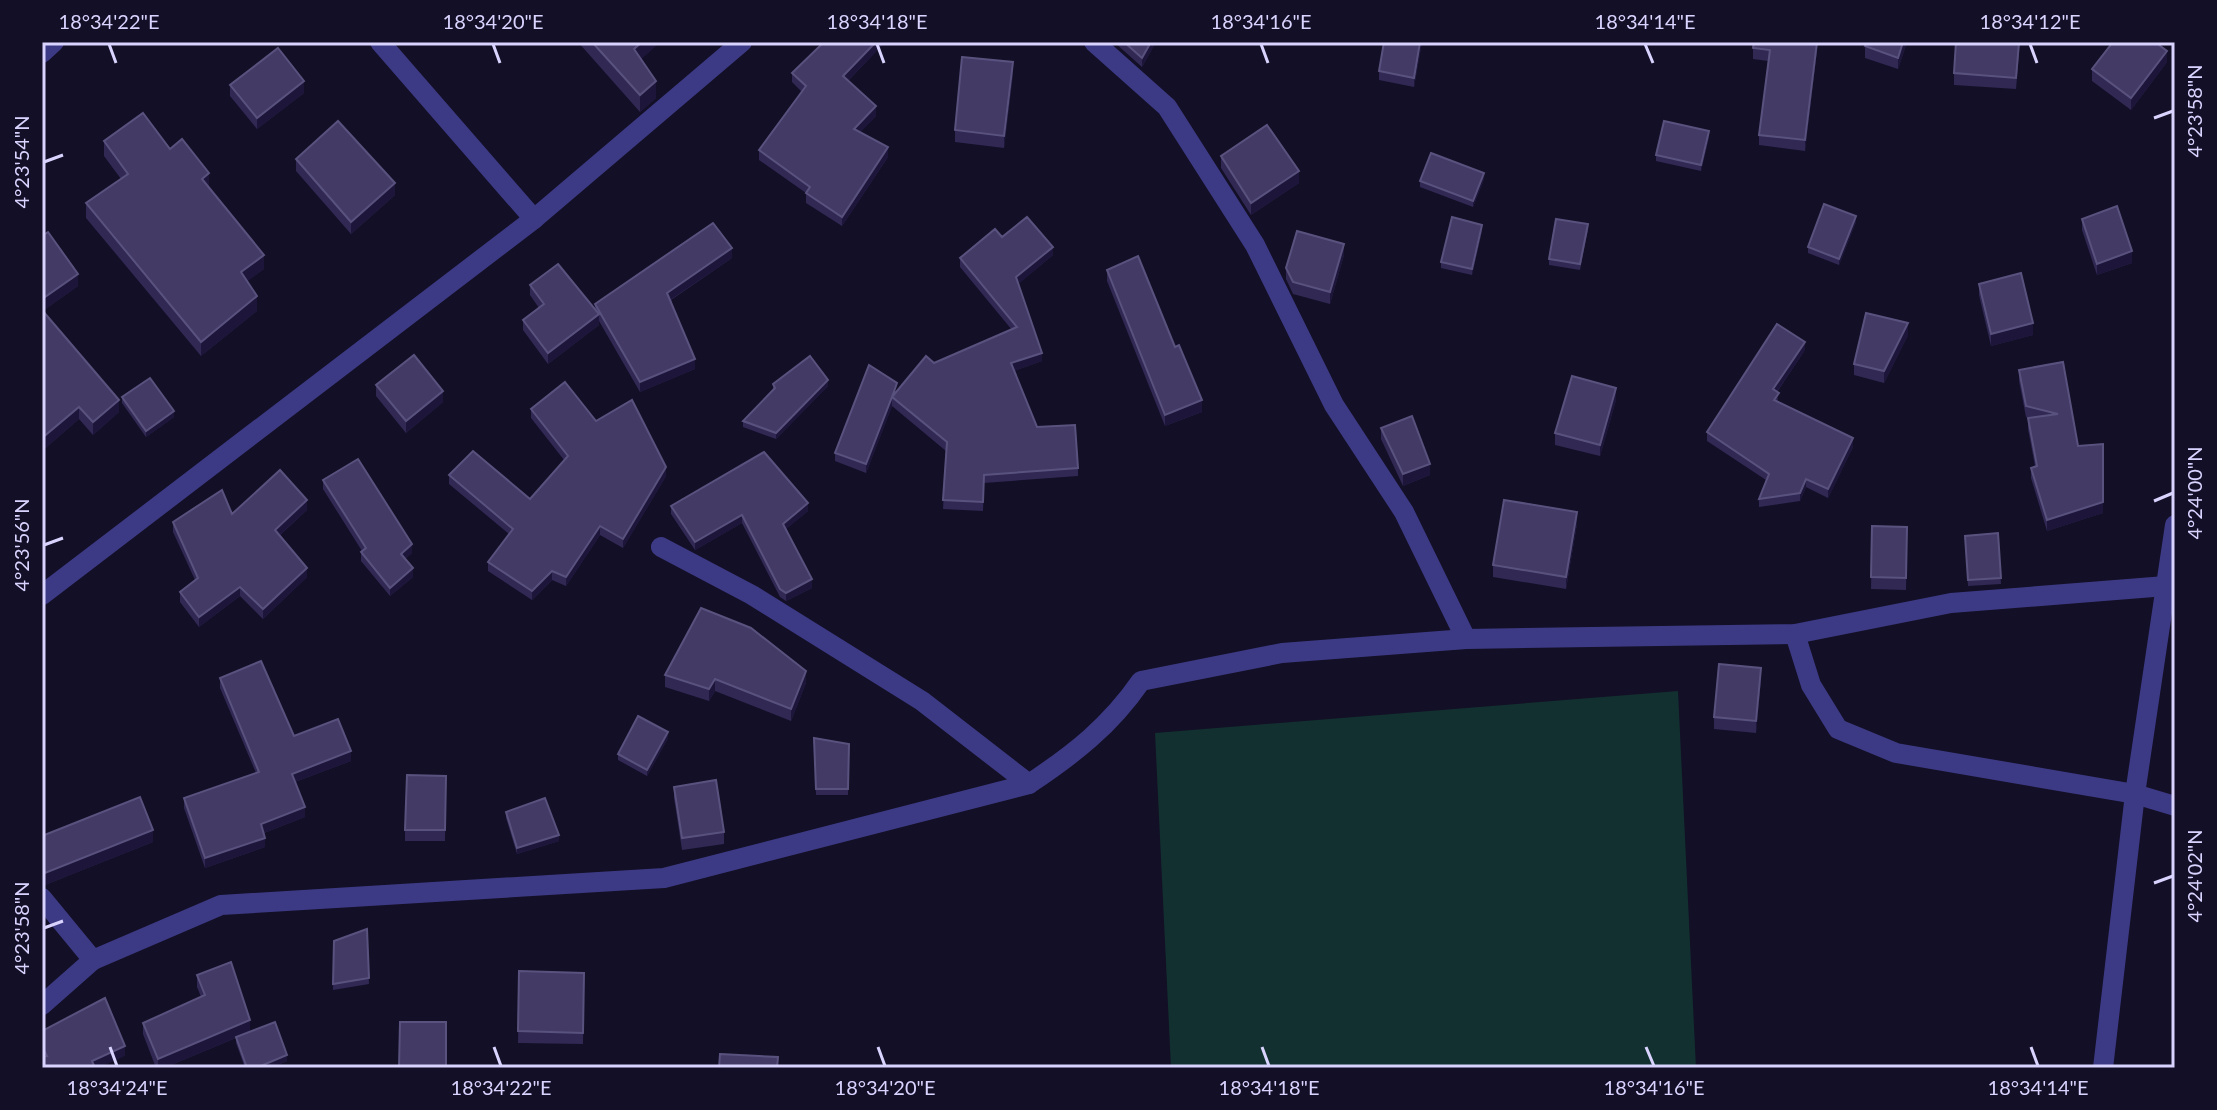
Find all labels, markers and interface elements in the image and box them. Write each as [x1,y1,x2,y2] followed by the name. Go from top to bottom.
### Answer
[59,9,159,33] text: 18°34'22"E
[443,9,543,33] text: 18°34'20"E
[827,9,927,33] text: 18°34'18"E
[1211,9,1311,33] text: 18°34'16"E
[1595,9,1695,33] text: 18°34'14"E
[1980,9,2080,33] text: 18°34'12"E
[2182,64,2206,158] text: 4°23'58"N
[9,115,33,209] text: 4°23'54"N
[2182,446,2206,540] text: 4°24'00"N
[9,498,33,592] text: 4°23'56"N
[2182,829,2206,923] text: 4°24'02"N
[9,881,33,975] text: 4°23'58"N
[67,1075,167,1099] text: 18°34'24"E
[451,1075,551,1099] text: 18°34'22"E
[835,1075,935,1099] text: 18°34'20"E
[1219,1075,1319,1099] text: 18°34'18"E
[1604,1075,1704,1099] text: 18°34'16"E
[1988,1075,2088,1099] text: 18°34'14"E

